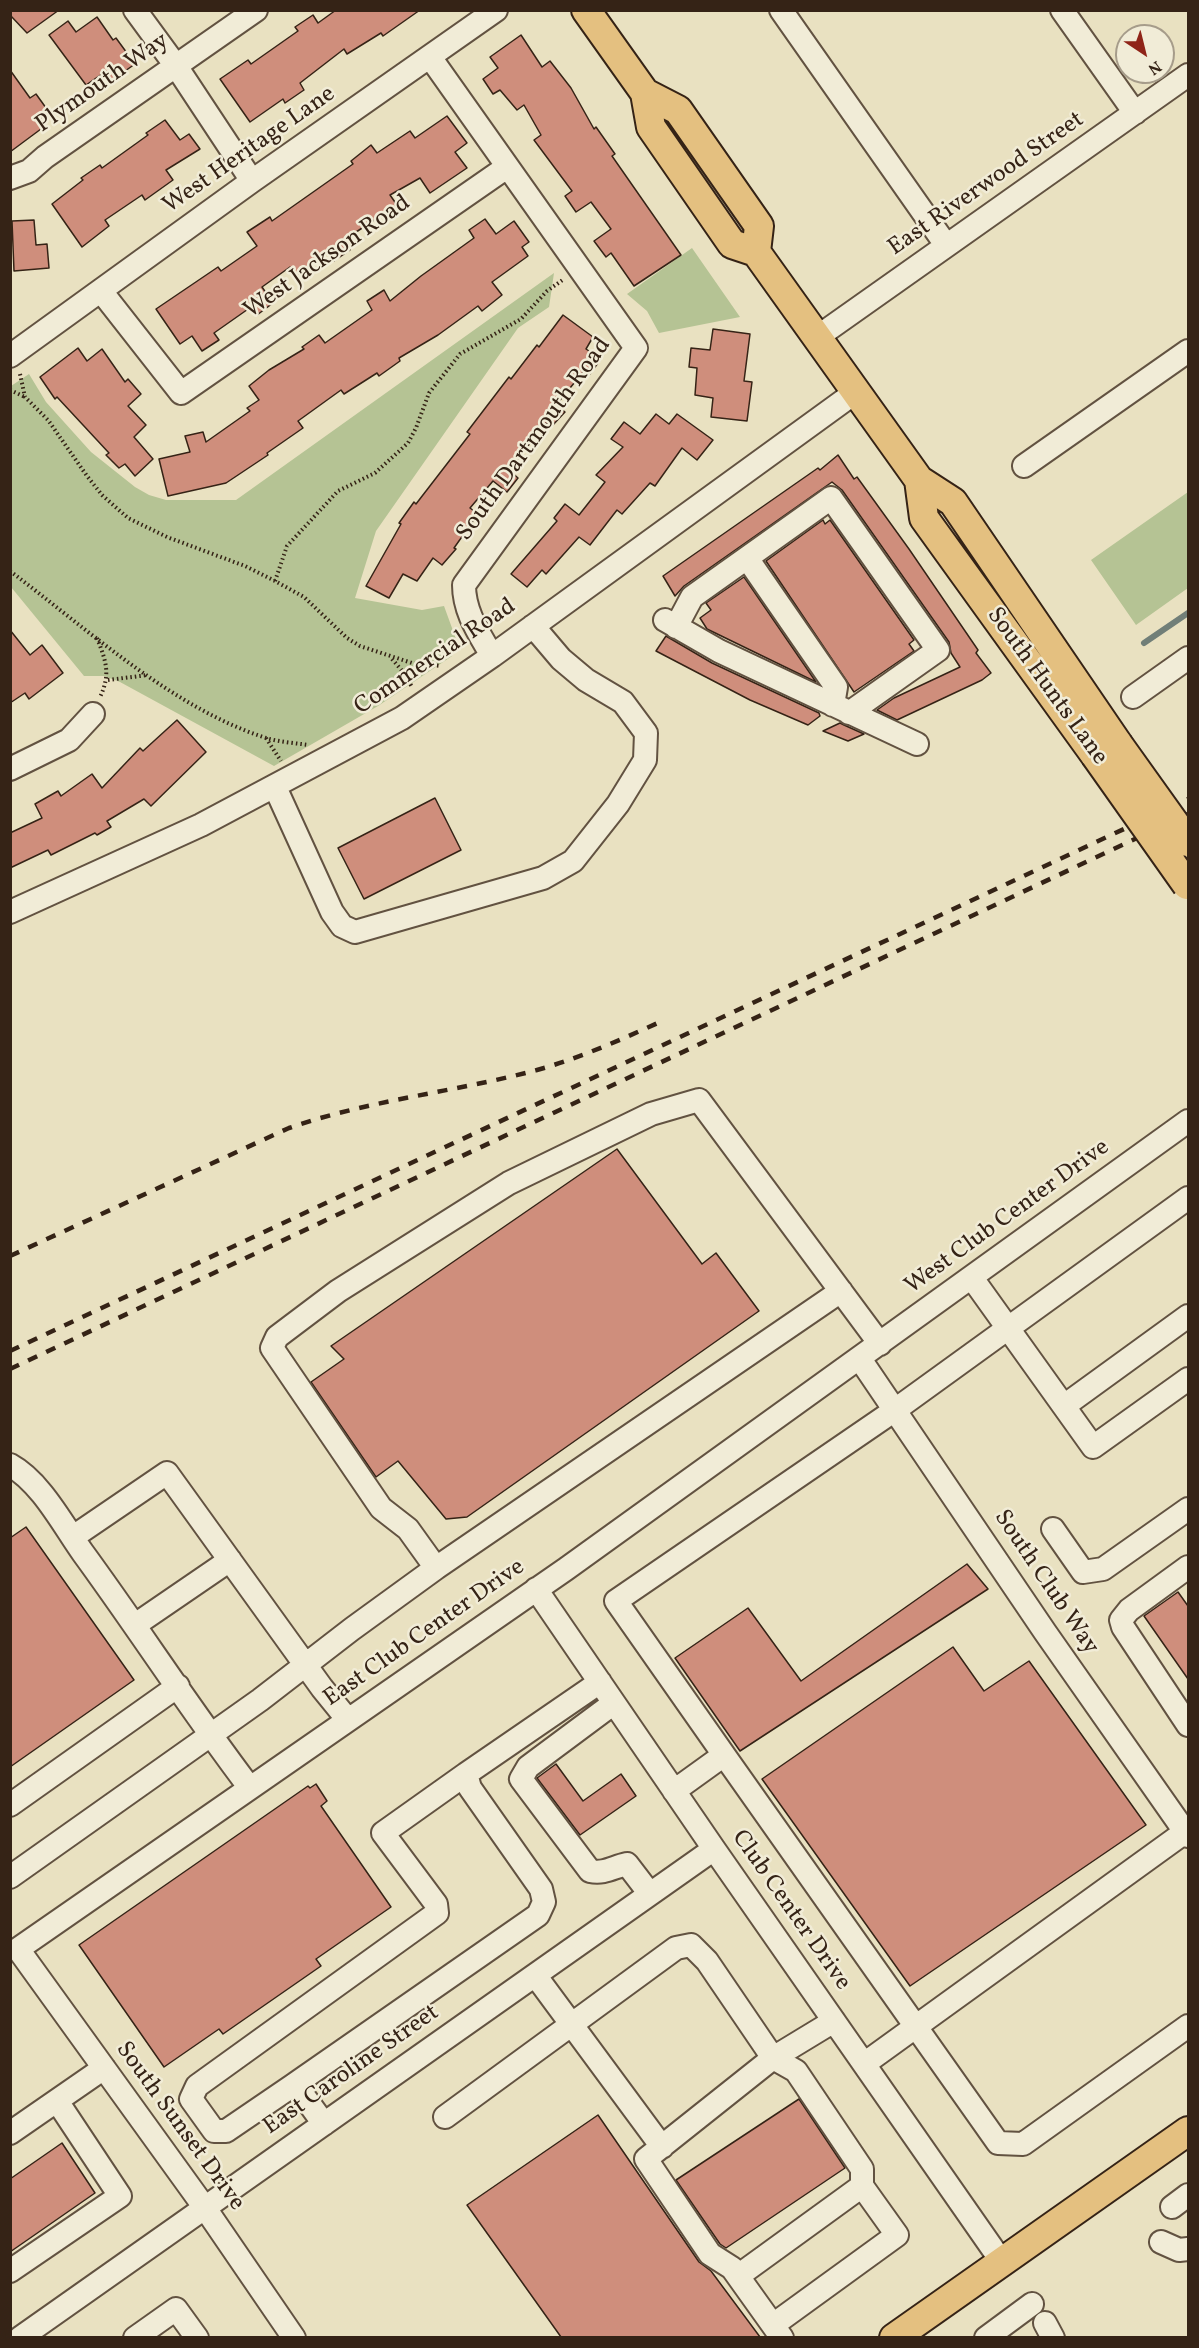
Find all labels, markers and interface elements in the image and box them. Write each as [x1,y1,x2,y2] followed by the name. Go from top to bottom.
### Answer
[1115,24,1175,84] north arrow
[31,28,175,140] street label: Plymouth Way
[1143,55,1165,79] text: N
[158,81,342,221] street label: West Heritage Lane
[884,107,1090,263] street label: East Riverwood Street
[239,190,417,326] street label: West Jackson Road
[452,333,618,547] street label: South Dartmouth Road
[350,593,522,723] street label: Commercial Road
[979,603,1113,771] street label: South Hunts Lane
[900,1134,1116,1302] street label: West Club Center Drive
[986,1505,1104,1661] street label: South Club Way
[319,1554,531,1714] street label: East Club Center Drive
[724,1825,856,1997] street label: Club Center Drive
[259,2000,445,2142] street label: East Caroline Street
[108,2037,250,2217] street label: South Sunset Drive

